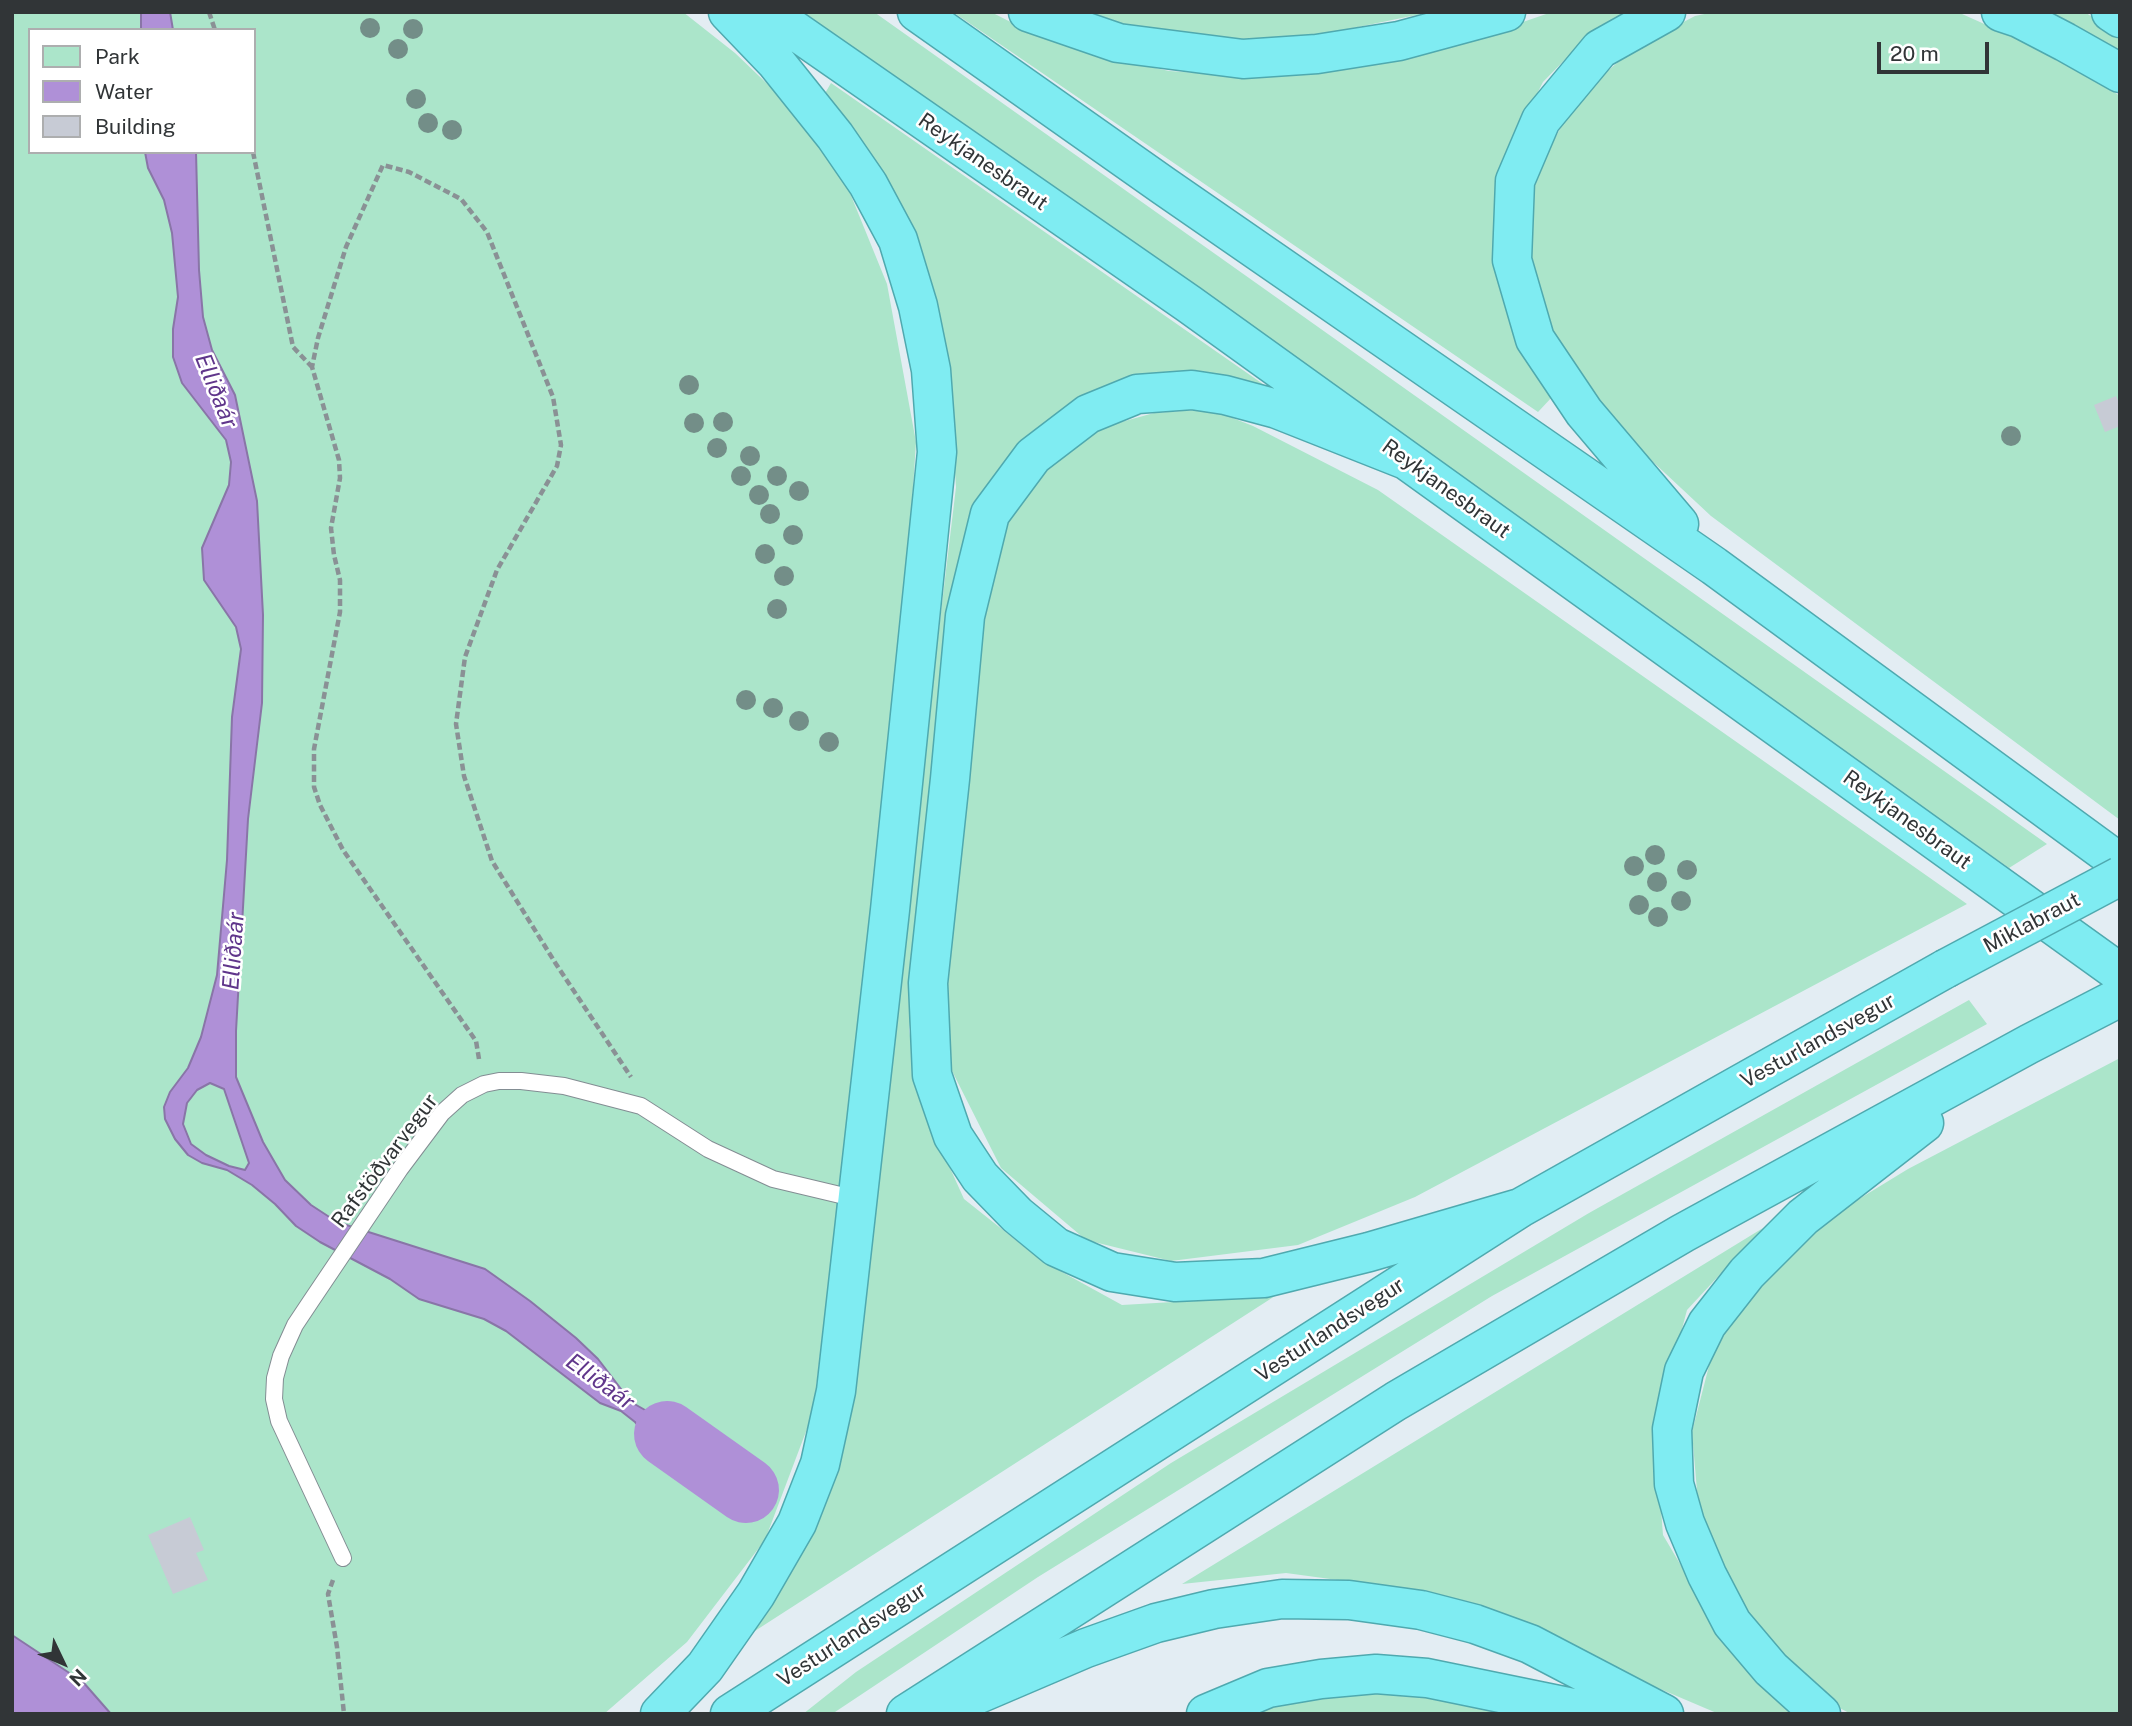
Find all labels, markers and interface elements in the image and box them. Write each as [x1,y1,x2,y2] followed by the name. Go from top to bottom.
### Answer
[28,28,256,154] legend
[1880,28,1992,72] scale bar
[1890,41,1939,66] text: 20 m
[95,44,140,69] text: Park
[95,79,153,104] text: Water
[913,108,1053,216] street label: Reykjanesbraut
[95,114,176,139] text: Building
[189,350,243,432] water label: Elliðaár
[1377,434,1515,544] street label: Reykjanesbraut
[1838,765,1976,875] street label: Reykjanesbraut
[1979,887,2085,959] street label: Miklabraut
[218,911,250,991] water label: Elliðaár
[1736,988,1900,1094] street label: Vesturlandsvegur
[326,1089,444,1233] street label: Rafstöðvarvegur
[1251,1272,1409,1388] street label: Vesturlandsvegur
[560,1348,640,1416] water label: Elliðaár
[773,1577,931,1693] street label: Vesturlandsvegur
[28,1628,98,1698] north arrow
[65,1665,91,1691] text: N

